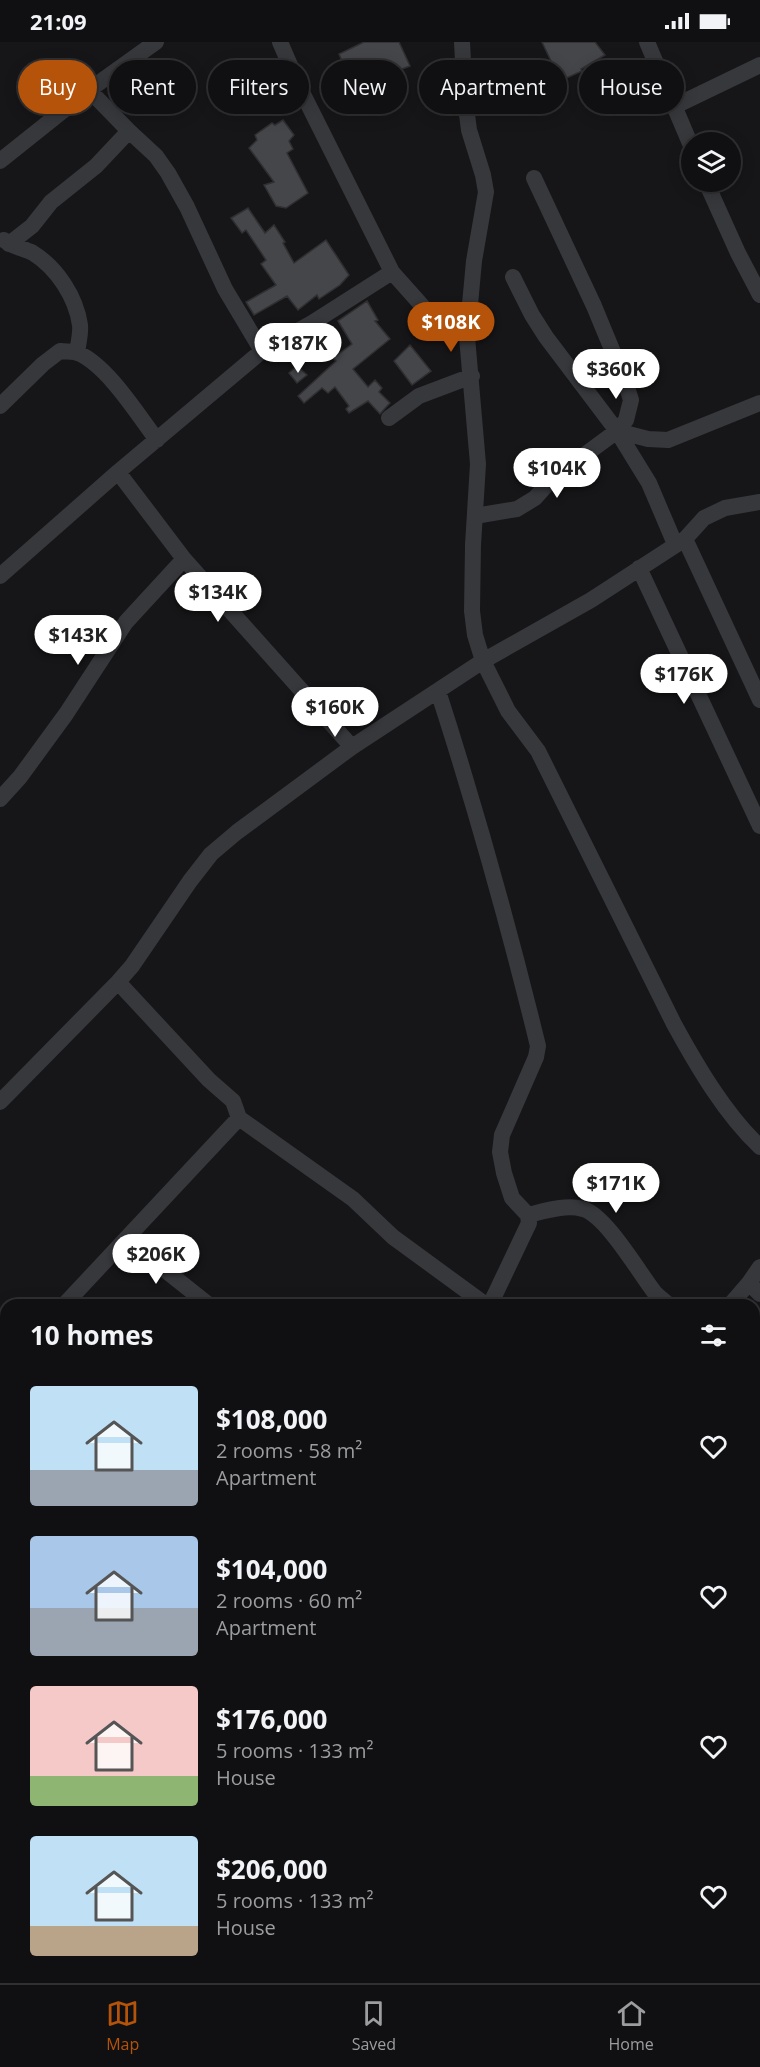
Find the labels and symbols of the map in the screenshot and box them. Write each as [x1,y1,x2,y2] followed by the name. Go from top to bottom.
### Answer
[409,302,493,353] pin: $108K
[256,323,340,374] pin: $187K
[574,349,658,400] pin: $360K
[515,448,599,499] pin: $104K
[176,572,260,623] pin: $134K
[36,615,120,666] pin: $143K
[642,654,726,705] pin: $176K
[293,687,377,738] pin: $160K
[574,1163,658,1214] pin: $171K
[114,1234,198,1285] pin: $206K

